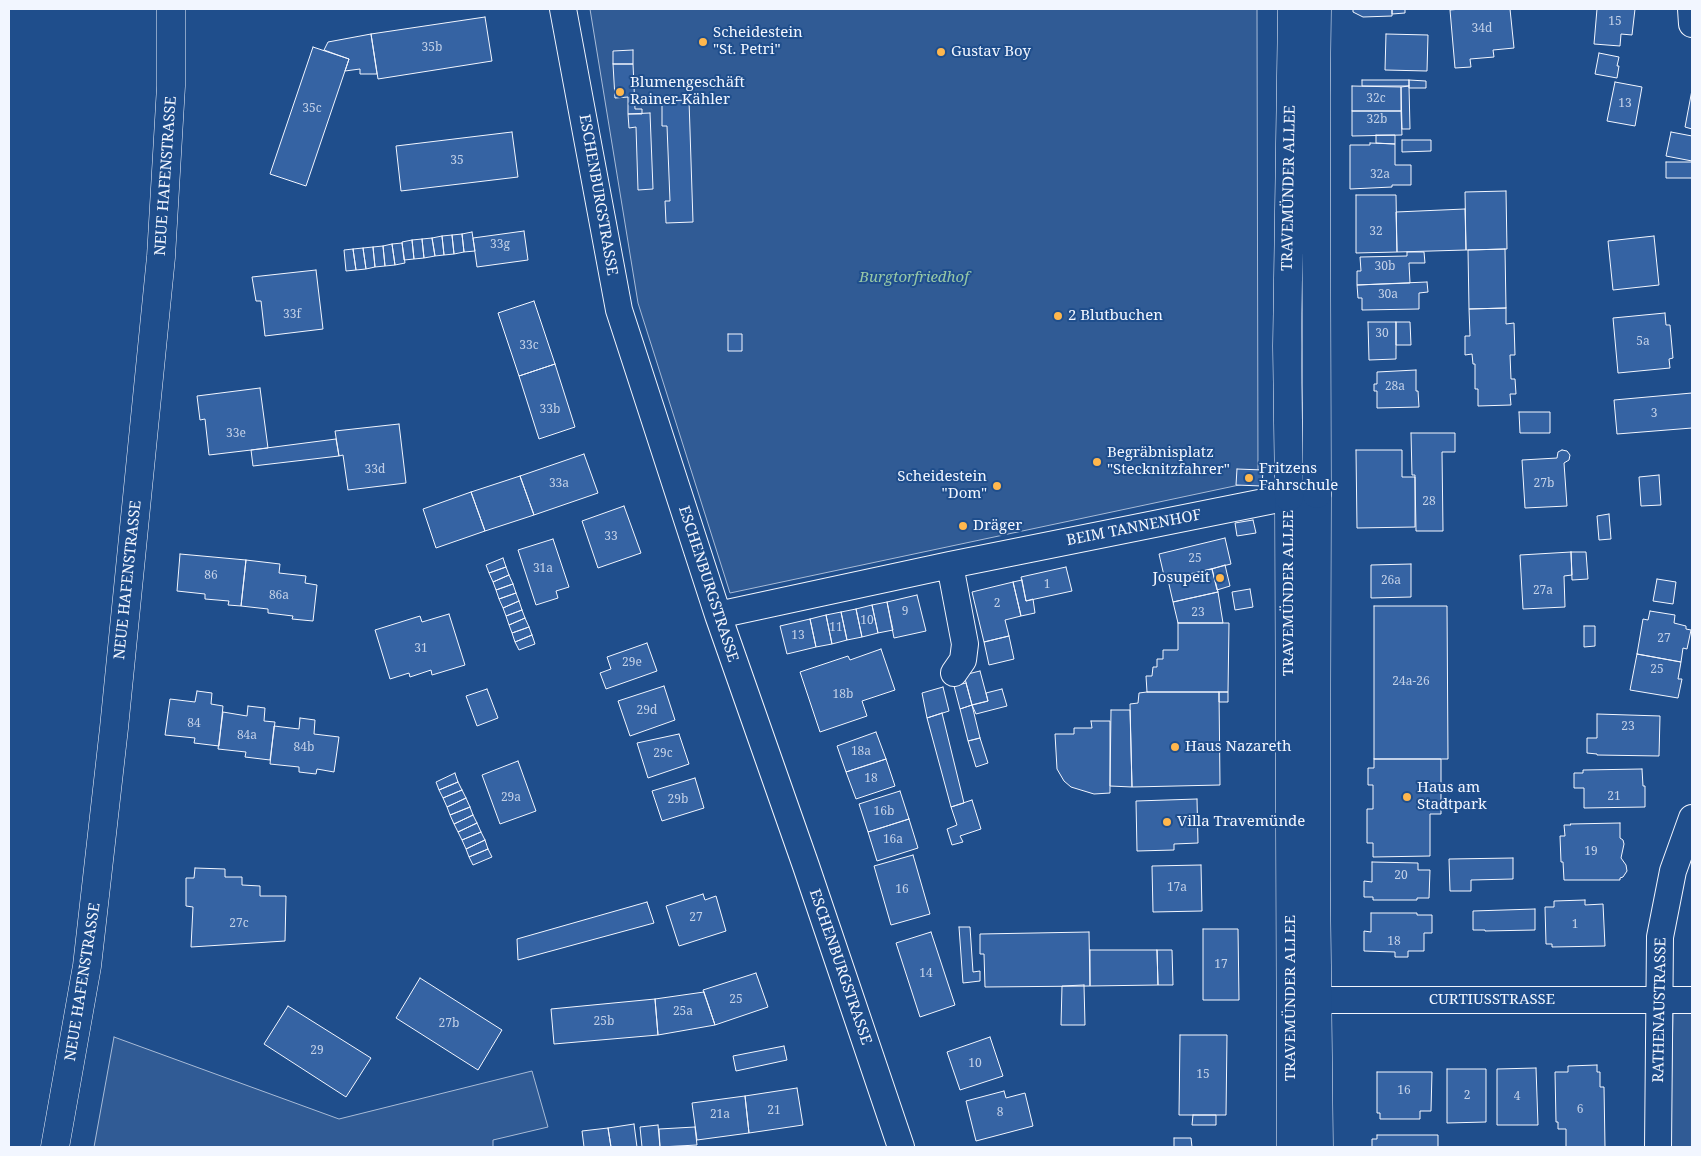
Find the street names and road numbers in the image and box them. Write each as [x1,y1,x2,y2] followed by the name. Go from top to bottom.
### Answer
[151,96,181,256] street label: NEUE HAFENSTRASSE
[1279,105,1299,271] street label: TRAVEMÜNDER ALLEE
[575,113,621,277] street label: ESCHENBURGSTRASSE
[111,499,145,661] street label: NEUE HAFENSTRASSE
[674,504,742,664] street label: ESCHENBURGSTRASSE
[1065,506,1203,550] street label: BEIM TANNENHOF
[1280,510,1298,676] street label: TRAVEMÜNDER ALLEE
[805,887,875,1047] street label: ESCHENBURGSTRASSE
[62,902,104,1062] street label: NEUE HAFENSTRASSE
[1282,915,1300,1081] street label: TRAVEMÜNDER ALLEE
[1650,937,1670,1083] street label: RATHENAUSTRASSE
[1429,991,1555,1009] street label: CURTIUSSTRASSE

